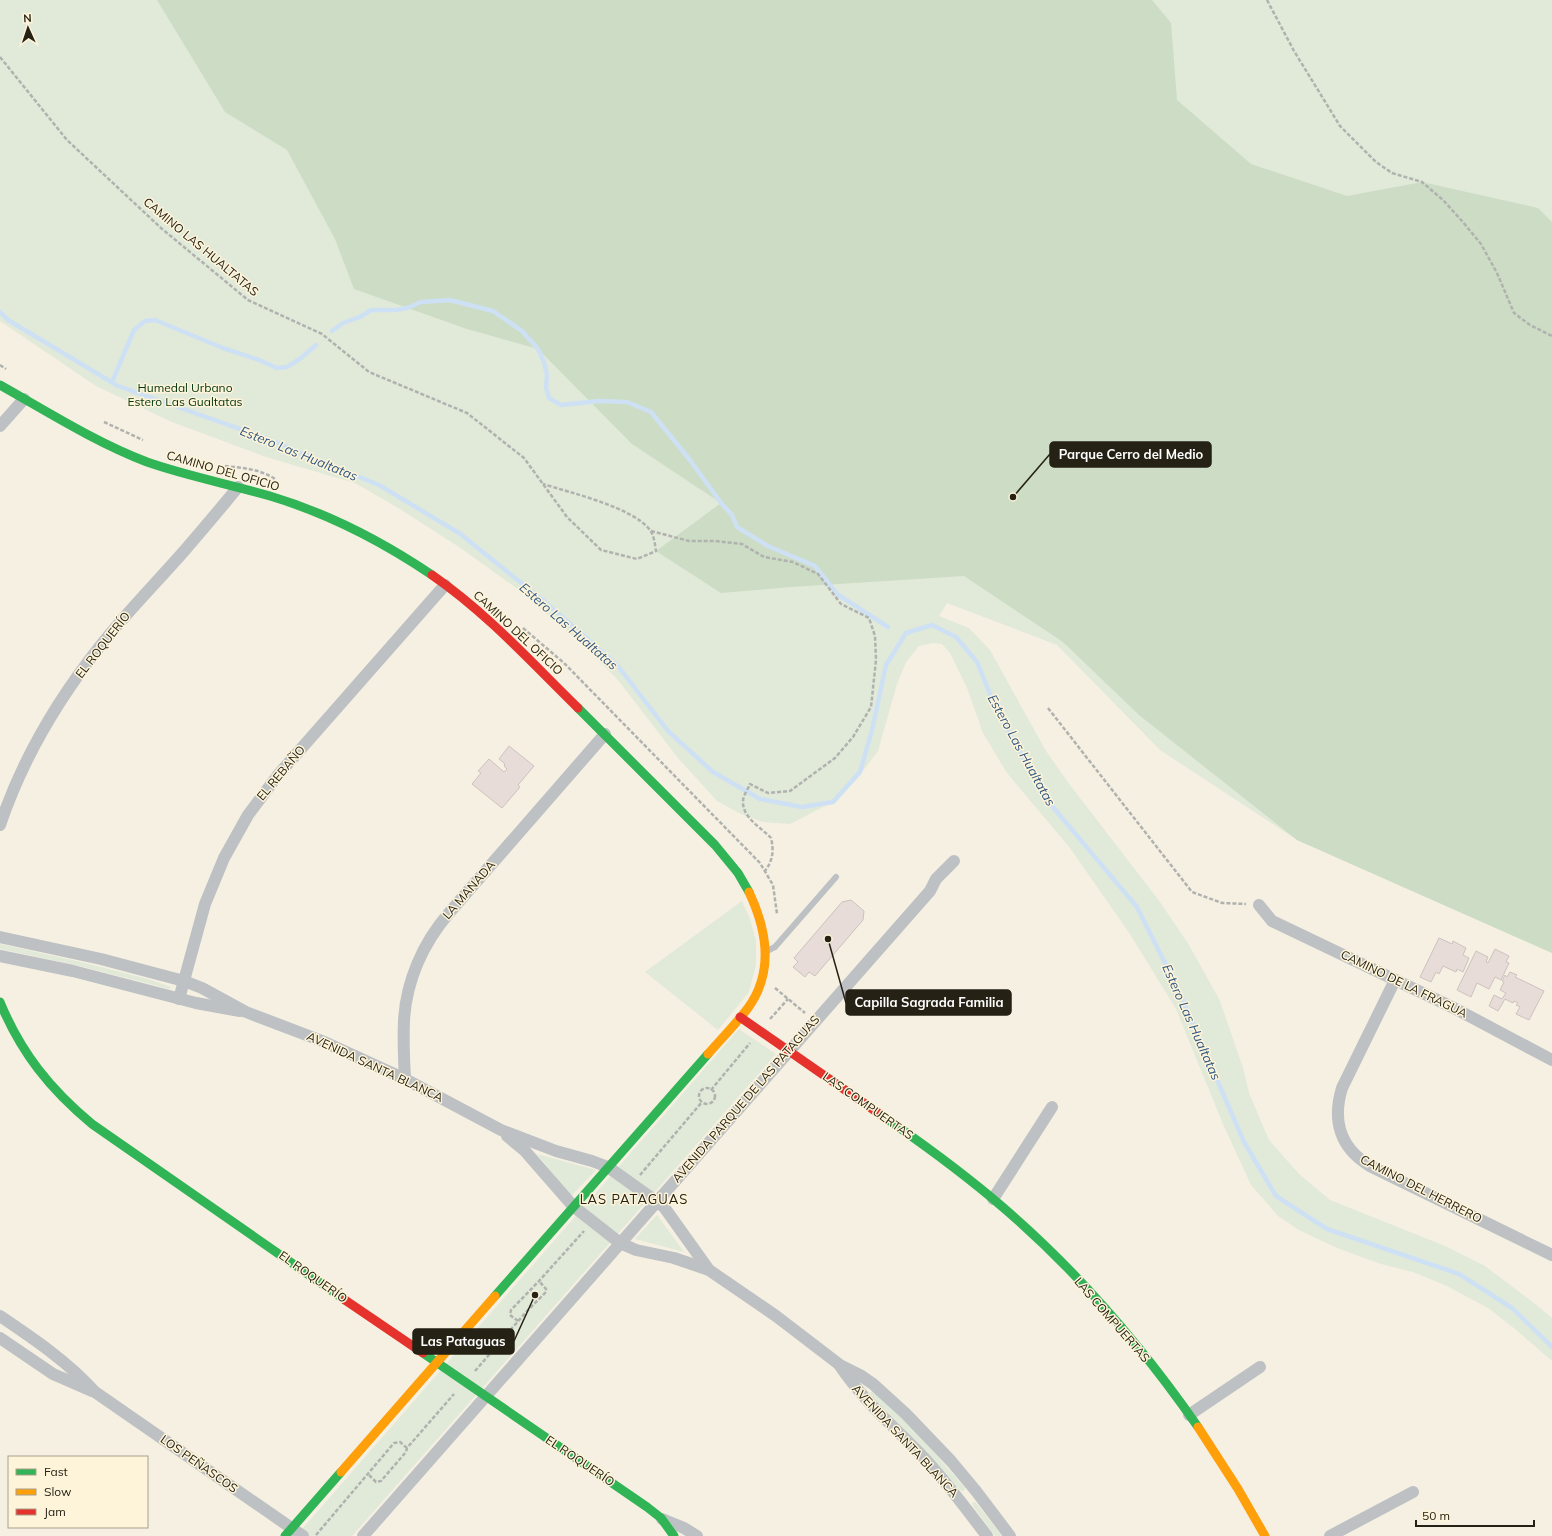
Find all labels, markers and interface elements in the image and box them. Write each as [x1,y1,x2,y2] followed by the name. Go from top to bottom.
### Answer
[8,8,48,48] north arrow
[23,11,32,25] text: N
[141,194,262,299] street label: CAMINO LAS HUALTATAS
[127,380,243,409] park label: Humedal Urbano Estero Las Gualtatas
[238,422,360,484] water label: Estero Las Hualtatas
[1050,442,1211,467] callout: Parque Cerro del Medio
[1059,446,1204,462] text: Parque Cerro del Medio
[165,447,281,494] street label: CAMINO DEL OFICIO
[517,579,621,673] water label: Estero Las Hualtatas
[470,587,566,678] street label: CAMINO DEL OFICIO
[72,609,133,681] street label: EL ROQUERÍO
[985,691,1059,809] water label: Estero Las Hualtatas
[253,742,308,803] street label: EL REBAÑO
[439,857,498,922] street label: LA MANADA
[1339,946,1470,1021] street label: CAMINO DE LA FRAGUA
[1159,962,1225,1082] water label: Estero Las Hualtatas
[846,990,1011,1015] callout: Capilla Sagrada Familia
[854,994,1004,1010] text: Capilla Sagrada Familia
[669,1012,822,1185] street label: AVENIDA PARQUE DE LAS PATAGUAS
[305,1028,446,1105] street label: AVENIDA SANTA BLANCA
[820,1069,917,1143] street label: LAS COMPUERTAS
[1358,1151,1485,1226] street label: CAMINO DEL HERRERO
[580,1191,688,1207] district label: LAS PATAGUAS
[276,1248,350,1306] street label: EL ROQUERÍO
[1071,1274,1153,1365] street label: LAS COMPUERTAS
[413,1329,514,1354] callout: Las Pataguas
[420,1333,506,1349] text: Las Pataguas
[849,1381,962,1500] street label: AVENIDA SANTA BLANCA
[158,1431,241,1496] street label: LOS PEÑASCOS
[543,1432,618,1489] street label: EL ROQUERÍO
[8,1456,148,1528] legend
[44,1464,68,1479] text: Fast
[44,1484,72,1499] text: Slow
[1416,1502,1534,1528] scale bar
[44,1504,66,1519] text: Jam
[1422,1508,1450,1523] text: 50 m

